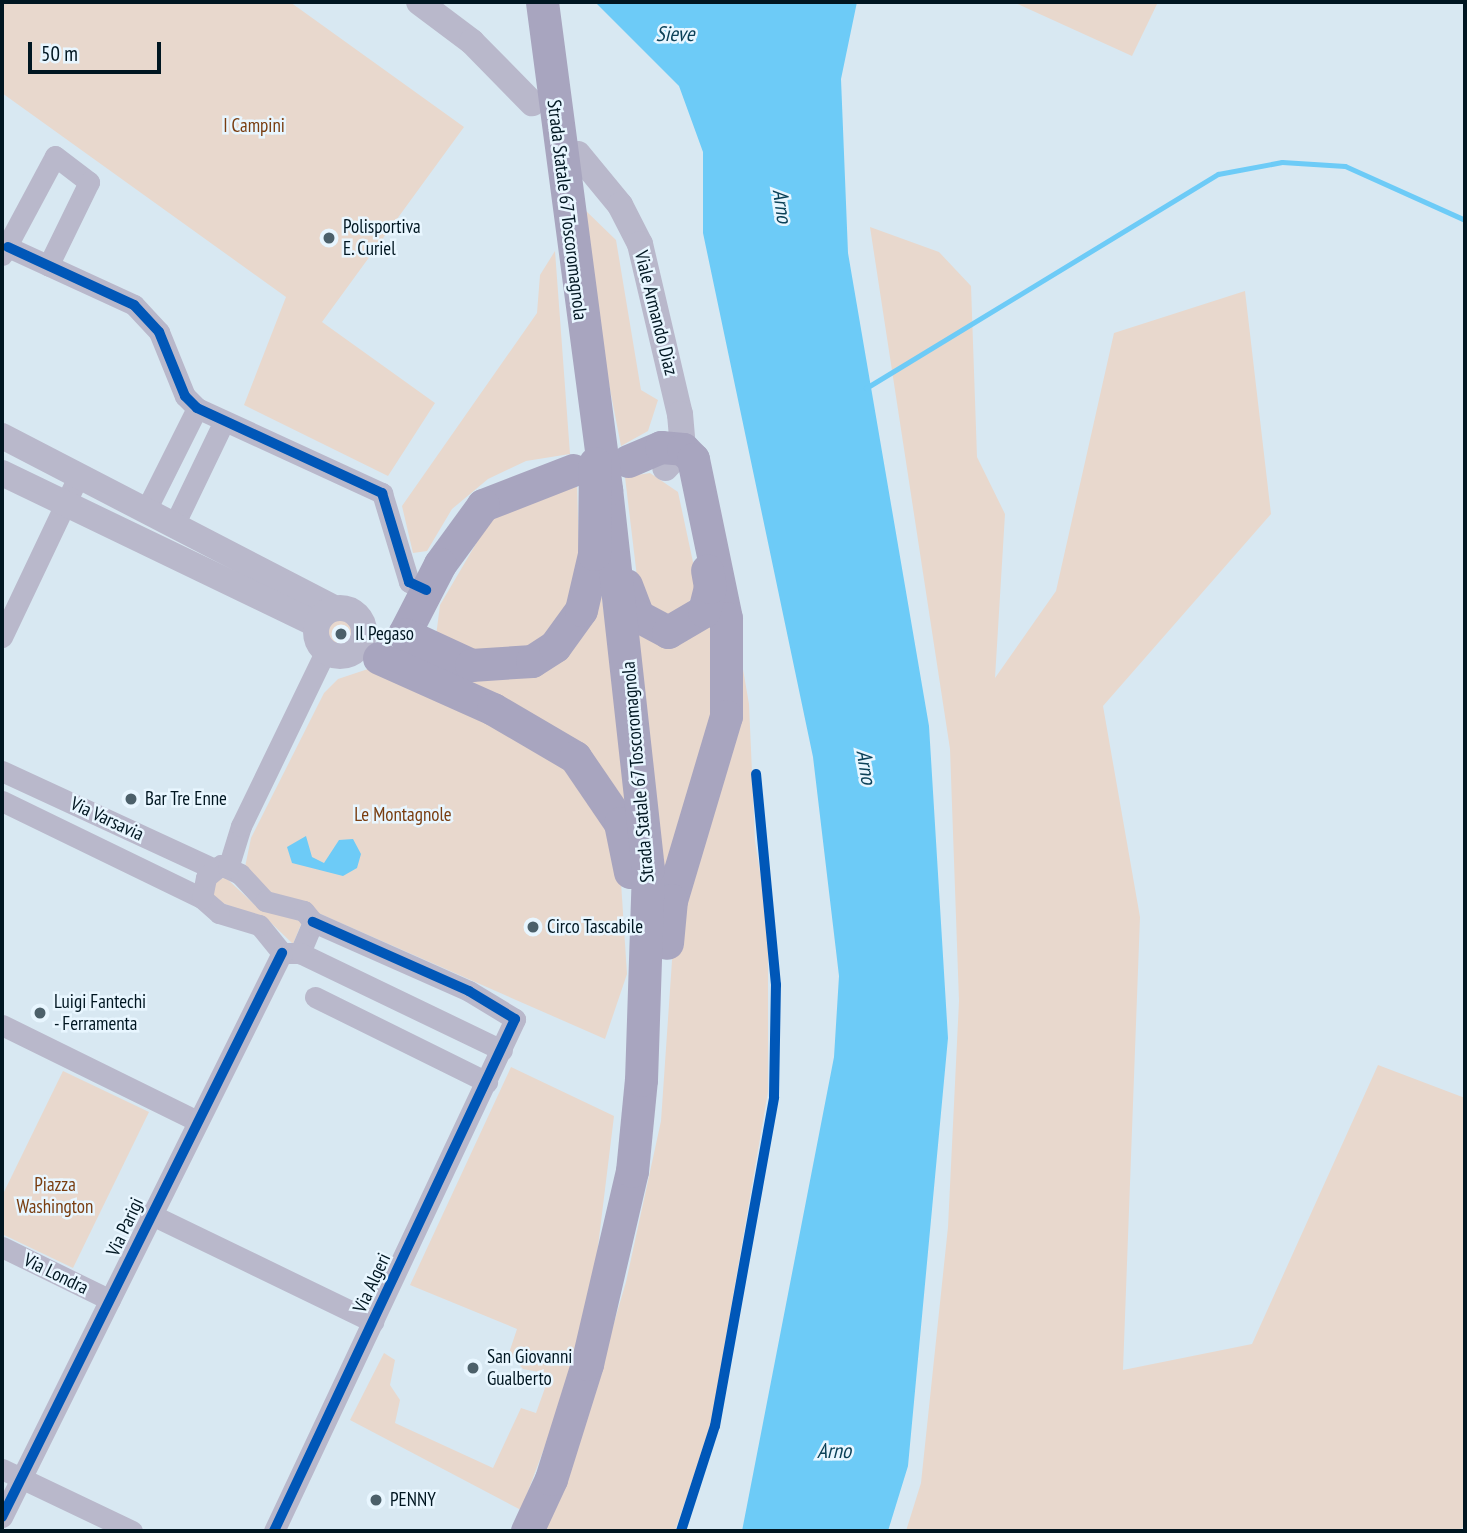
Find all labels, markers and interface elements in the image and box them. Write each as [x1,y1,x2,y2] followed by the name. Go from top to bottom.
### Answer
[656,21,694,47] water label: Sieve
[32,28,164,72] scale bar
[41,40,78,67] text: 50 m
[542,98,592,322] street label: Strada Statale 67 Toscoromagnola
[223,115,285,137] park label: I Campini
[767,187,797,225] water label: Arno
[343,216,421,260] place label: Polisportiva E. Curiel
[321,230,337,246] marker: Polisportiva E. Curiel
[629,248,683,378] street label: Viale Armando Diaz
[355,623,414,645] place label: Il Pegaso
[333,626,349,642] marker: Il Pegaso
[617,660,659,884] street label: Strada Statale 67 Toscoromagnola
[851,748,881,786] water label: Arno
[145,788,227,810] place label: Bar Tre Enne
[123,791,139,807] marker: Bar Tre Enne
[67,792,147,846] street label: Via Varsavia
[354,804,452,826] park label: Le Montagnole
[547,916,644,938] place label: Circo Tascabile
[525,919,541,935] marker: Circo Tascabile
[54,991,146,1035] place label: Luigi Fantechi - Ferramenta
[32,1005,48,1021] marker: Luigi Fantechi - Ferramenta
[17,1174,93,1218] park label: Piazza Washington
[102,1194,148,1260] street label: Via Parigi
[20,1249,92,1299] street label: Via Londra
[348,1249,396,1317] street label: Via Algeri
[487,1346,572,1390] place label: San Giovanni Gualberto
[465,1360,481,1376] marker: San Giovanni Gualberto
[817,1438,851,1464] water label: Arno
[390,1489,436,1511] place label: PENNY
[368,1492,384,1508] marker: PENNY

